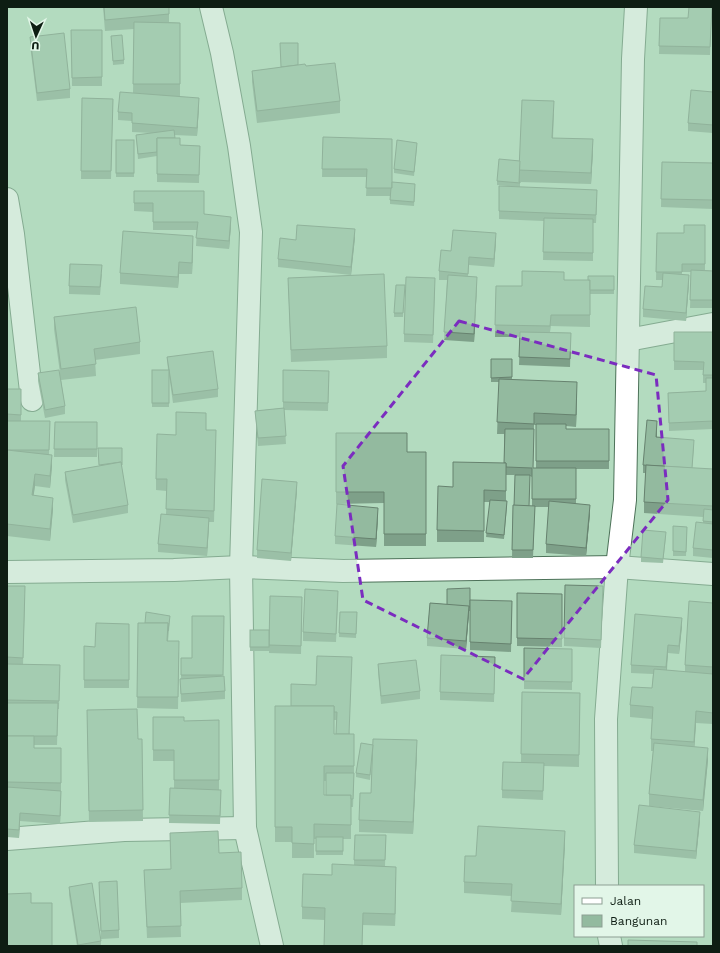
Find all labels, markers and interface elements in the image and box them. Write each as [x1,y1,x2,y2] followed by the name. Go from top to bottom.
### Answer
[16,16,56,56] north arrow
[31,39,40,52] text: U
[574,885,704,937] legend
[610,894,641,908] text: Jalan
[610,914,668,928] text: Bangunan

